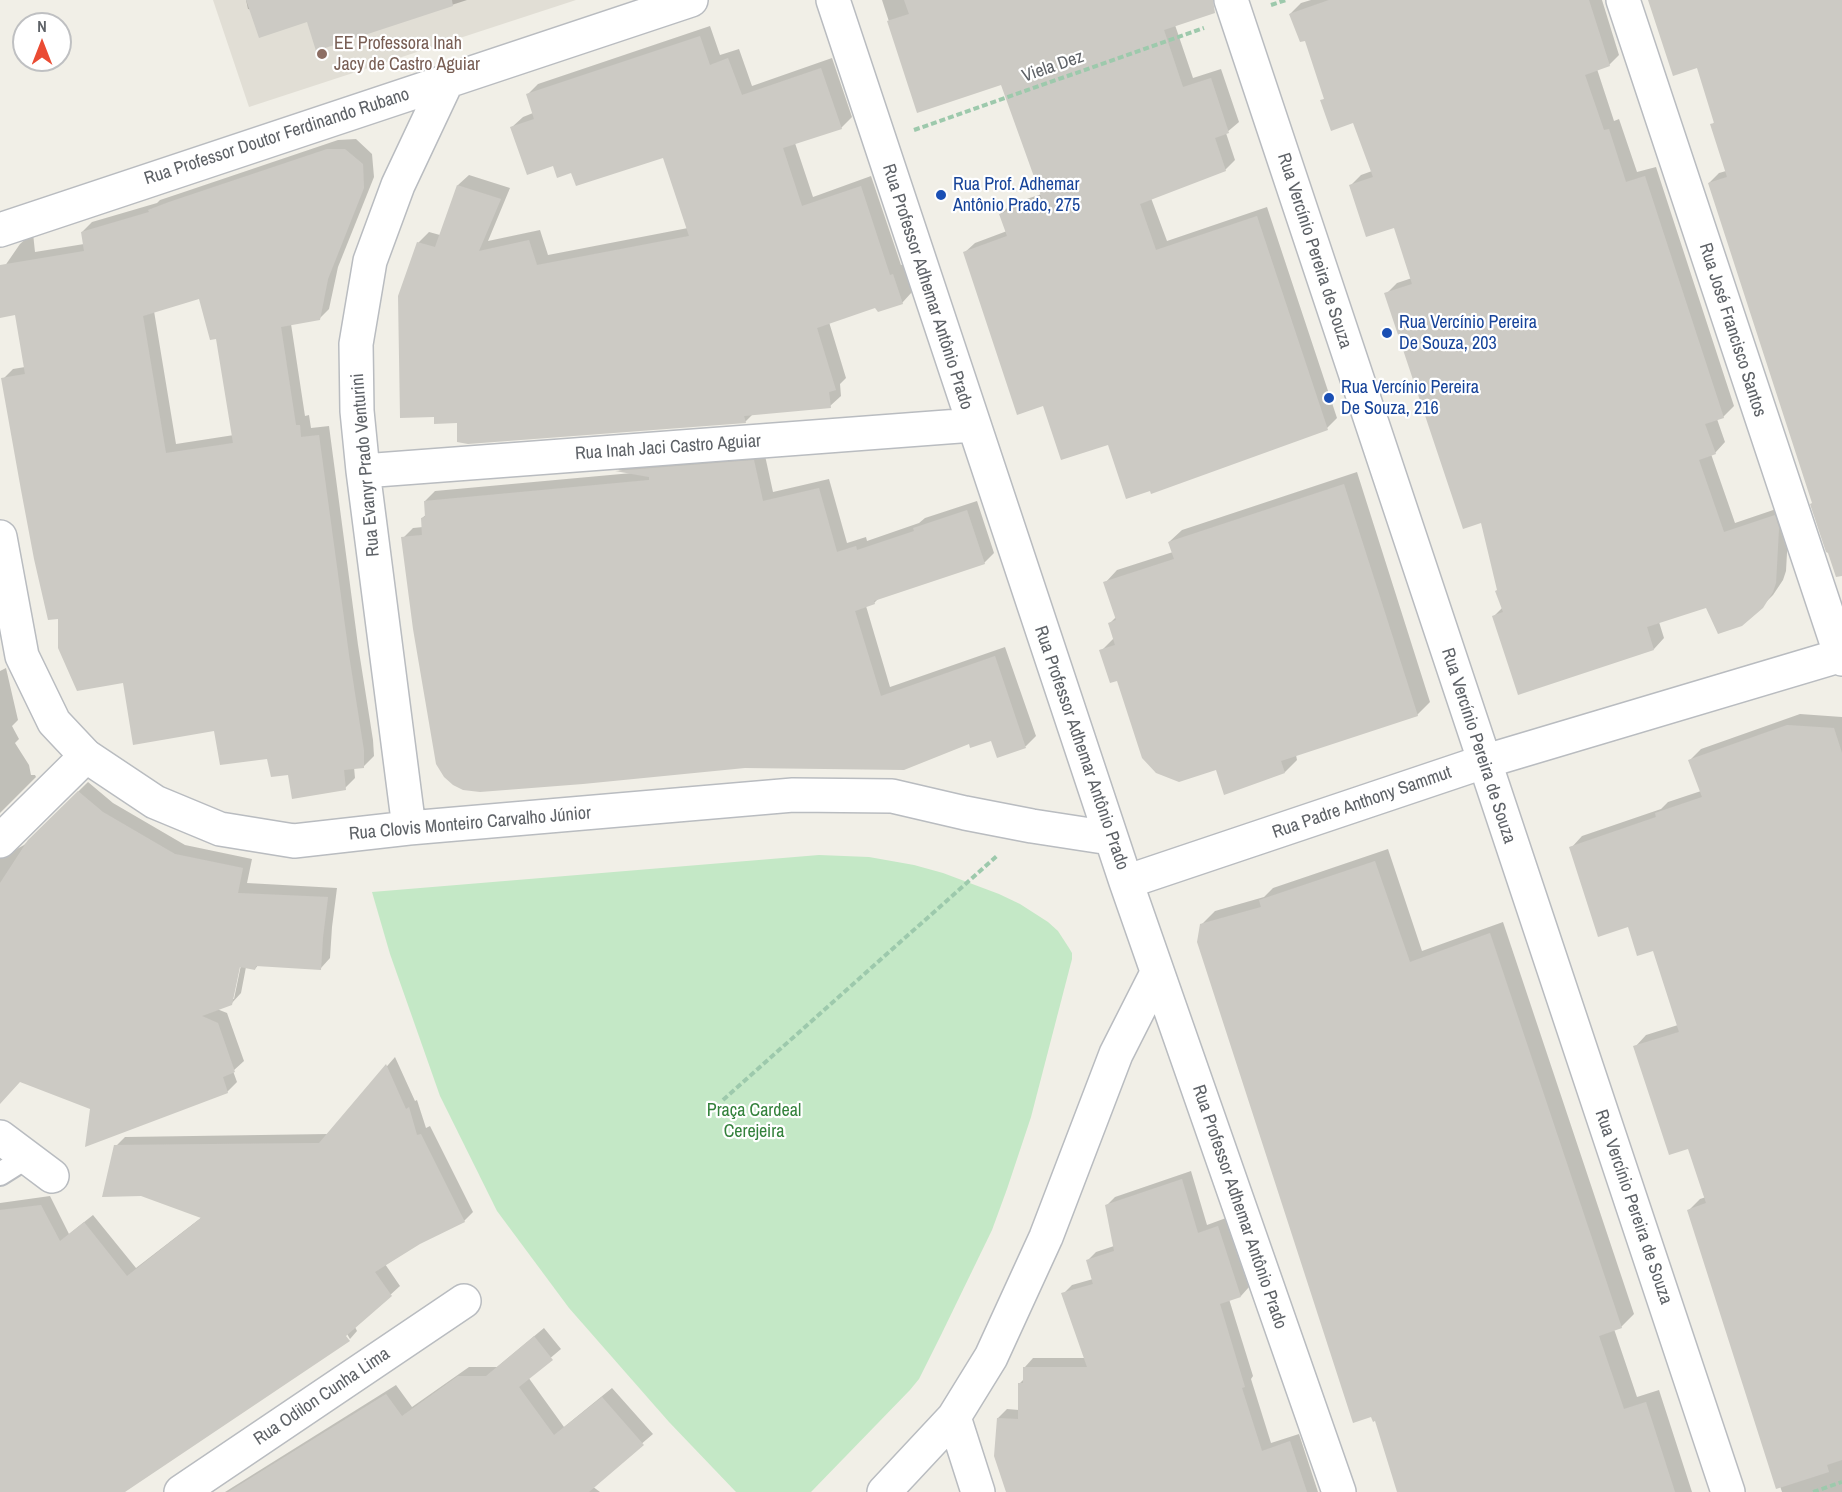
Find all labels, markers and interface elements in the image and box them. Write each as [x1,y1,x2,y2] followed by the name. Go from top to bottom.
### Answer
[12,12,72,72] north arrow
[37,15,47,37] text: N
[334,33,480,76] place label: EE Professora Inah Jacy de Castro Aguiar
[1019,46,1087,88] street label: Viela Dez
[315,47,329,61] marker: EE Professora Inah Jacy de Castro Aguiar
[142,84,412,190] street label: Rua Professor Doutor Ferdinando Rubano
[1272,151,1356,351] street label: Rua Vercínio Pereira de Souza
[877,162,977,412] street label: Rua Professor Adhemar Antônio Prado
[953,174,1080,216] place label: Rua Prof. Adhemar Antônio Prado, 275
[934,188,948,202] marker: Rua Prof. Adhemar Antônio Prado, 275
[1694,240,1770,420] street label: Rua José Francisco Santos
[1399,312,1537,354] place label: Rua Vercínio Pereira De Souza, 203
[1380,326,1394,340] marker: Rua Vercínio Pereira De Souza, 203
[347,373,385,557] street label: Rua Evanyr Prado Venturini
[1341,377,1479,420] place label: Rua Vercínio Pereira De Souza, 216
[1322,391,1336,405] marker: Rua Vercínio Pereira De Souza, 216
[574,431,762,465] street label: Rua Inah Jaci Castro Aguiar
[1029,623,1133,873] street label: Rua Professor Adhemar Antônio Prado
[1436,646,1520,846] street label: Rua Vercínio Pereira de Souza
[1270,762,1454,844] street label: Rua Padre Anthony Sammut
[348,803,592,845] street label: Rua Clovis Monteiro Carvalho Júnior
[1187,1082,1291,1332] street label: Rua Professor Adhemar Antônio Prado
[707,1100,801,1142] park label: Praça Cardeal Cerejeira
[1590,1107,1676,1307] street label: Rua Vercínio Pereira de Souza
[250,1344,394,1450] street label: Rua Odilon Cunha Lima

